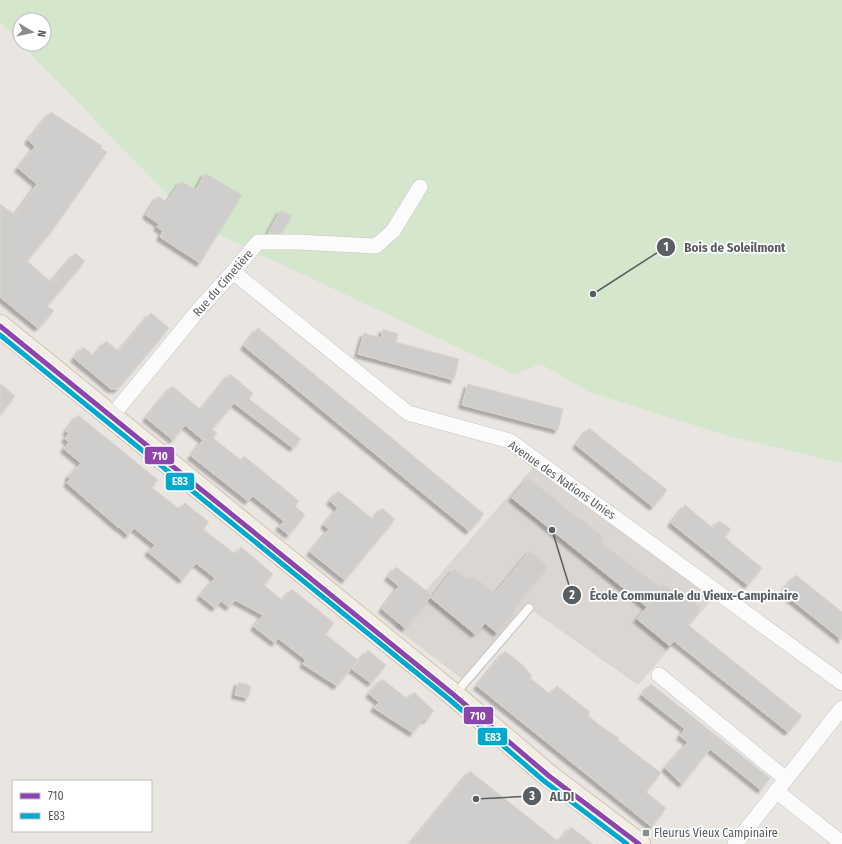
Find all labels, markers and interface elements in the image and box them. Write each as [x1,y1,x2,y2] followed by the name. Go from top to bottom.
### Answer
[12,12,52,52] north arrow
[34,29,48,38] text: N
[656,235,794,260] callout: Bois de Soleilmont
[663,240,669,254] text: 1
[684,240,786,255] text: Bois de Soleilmont
[190,247,256,319] street label: Rue du Cimetière
[506,438,618,522] street label: Avenue des Nations Unies
[144,446,175,465] line badge: 710
[152,450,168,463] text: 710
[165,472,195,491] line badge: E83
[172,475,188,488] text: E83
[562,583,807,608] callout: École Communale du Vieux-Campinaire
[590,587,799,603] text: École Communale du Vieux-Campinaire
[568,588,575,602] text: 2
[463,706,494,725] line badge: 710
[470,710,486,723] text: 710
[477,727,508,746] line badge: E83
[485,731,501,744] text: E83
[12,780,152,832] legend
[522,784,582,809] callout: ALDI
[48,789,64,803] text: 710
[528,789,535,803] text: 3
[549,789,574,804] text: ALDI
[48,809,65,823] text: E83
[654,826,778,840] place label: Fleurus Vieux Campinaire
[641,828,651,838] marker: Fleurus Vieux Campinaire

